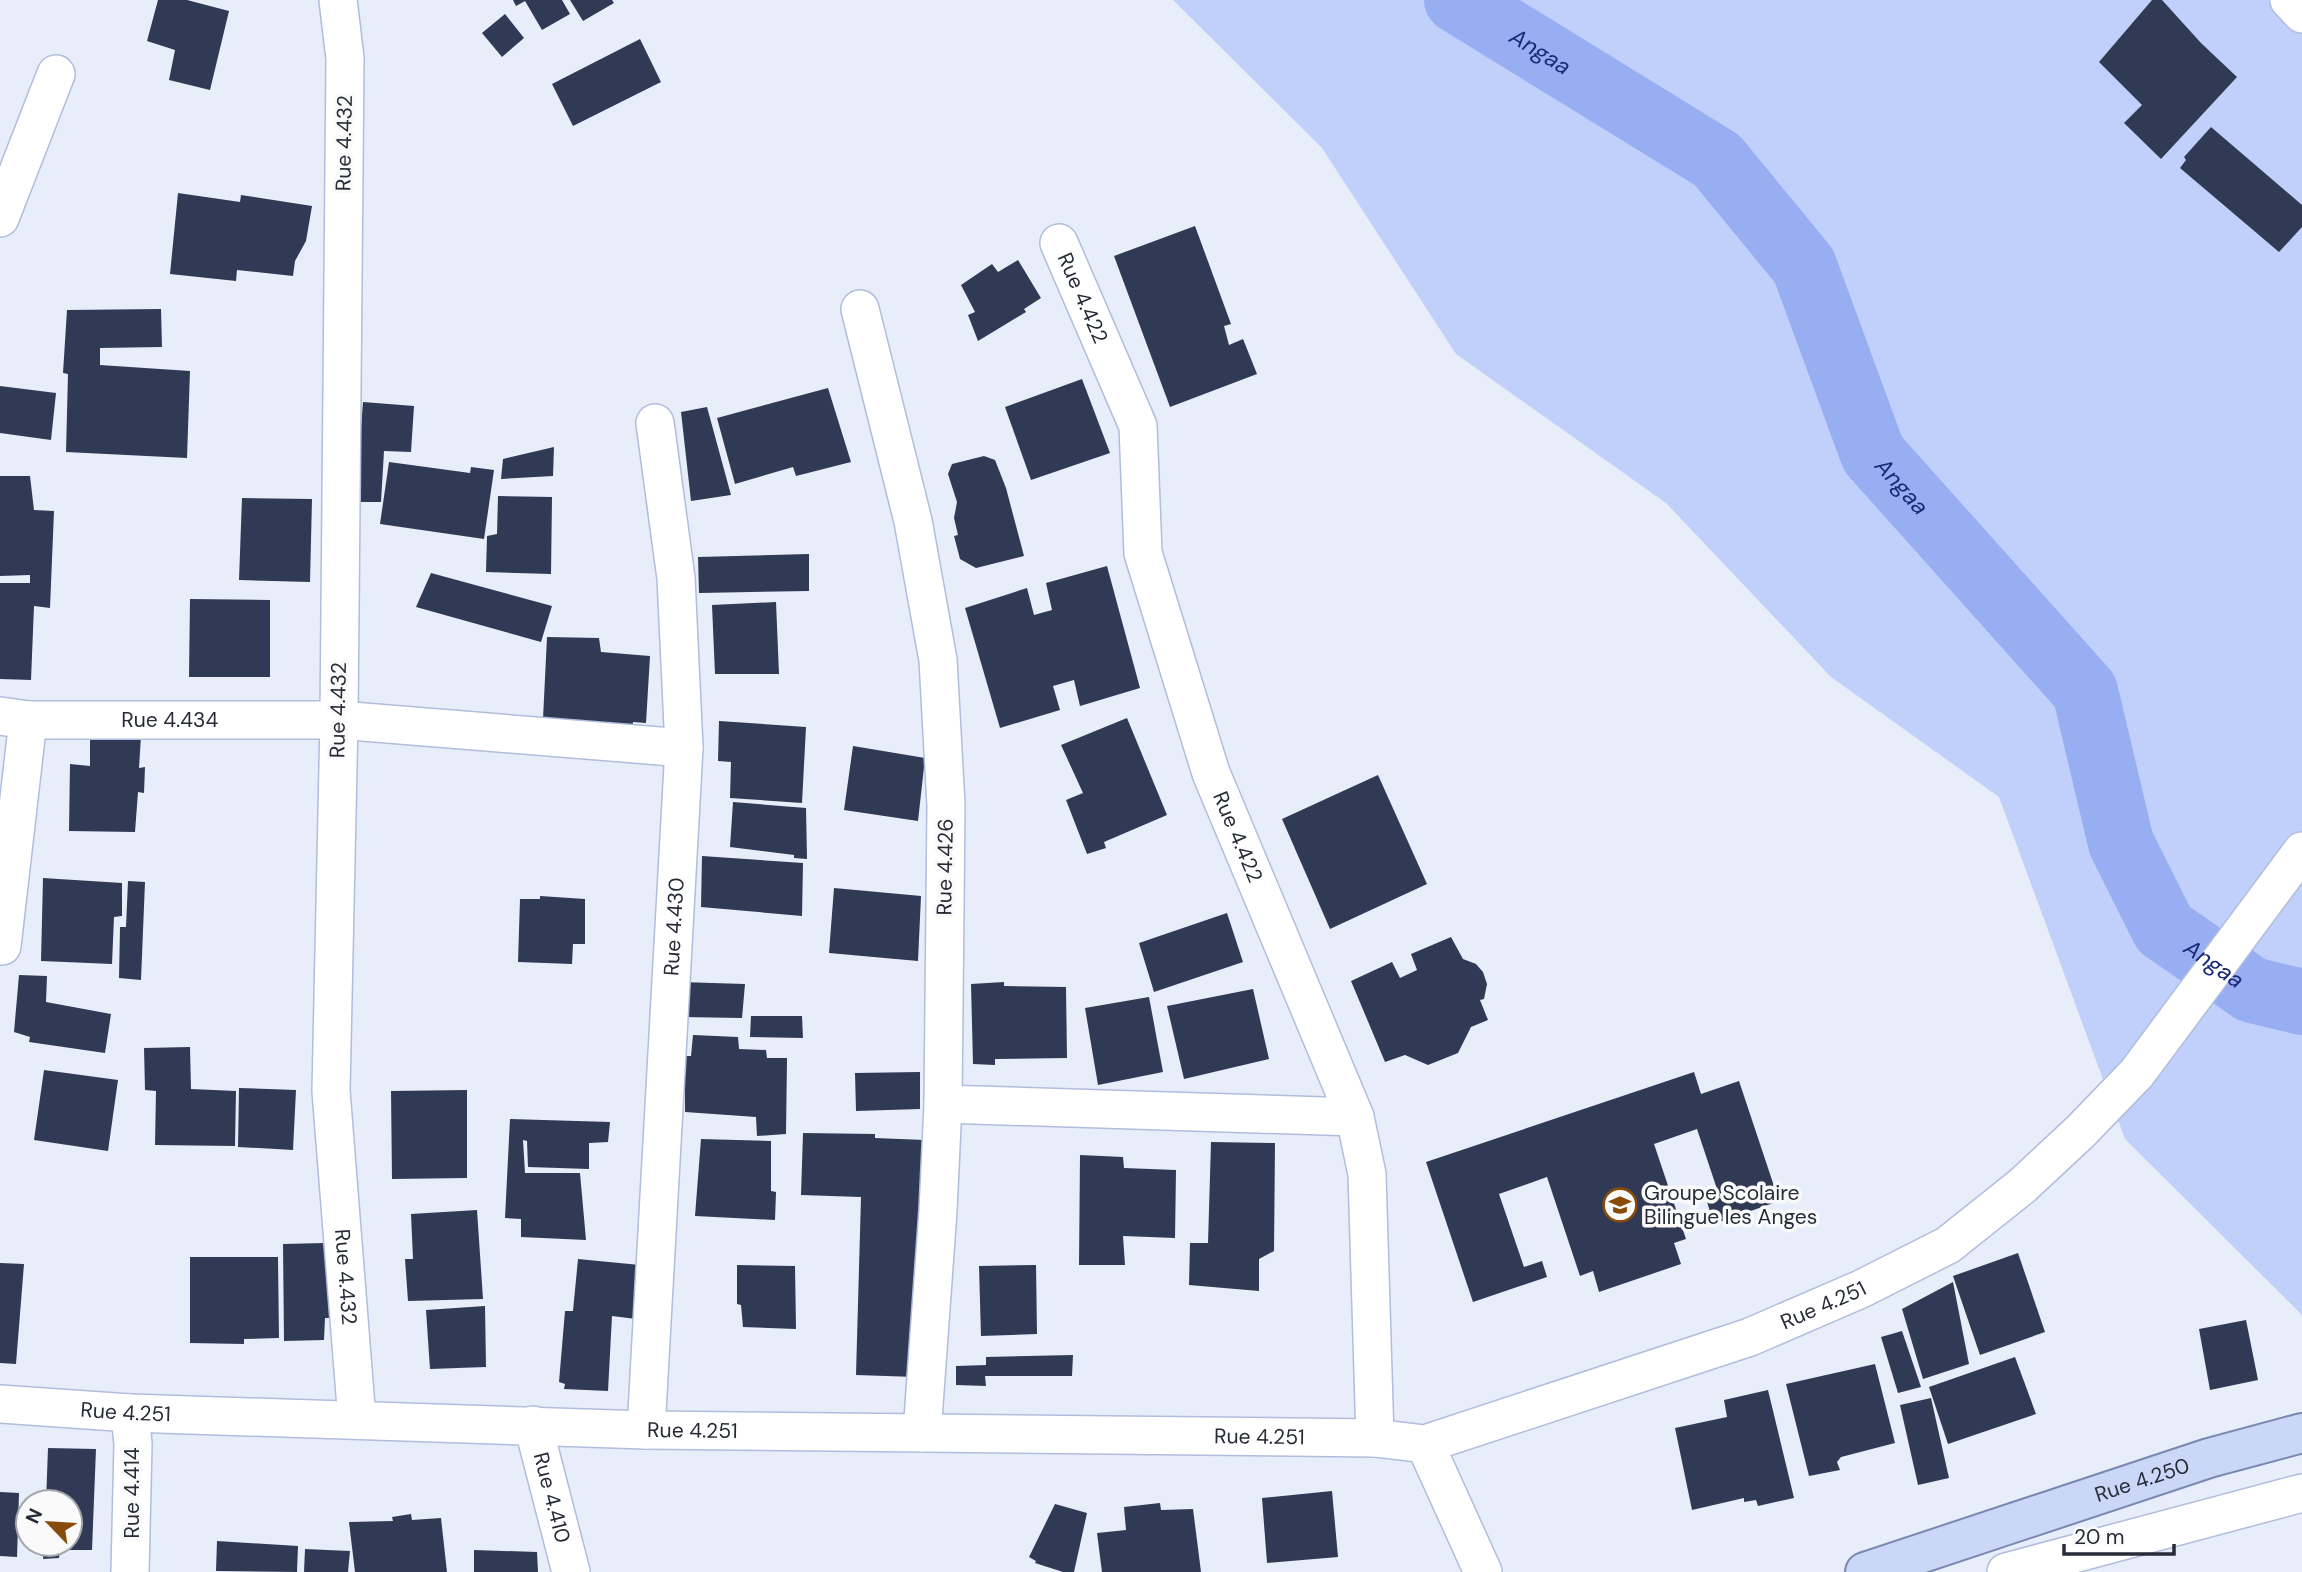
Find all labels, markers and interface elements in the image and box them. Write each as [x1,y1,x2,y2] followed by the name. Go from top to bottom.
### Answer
[1503,21,1577,82] water label: Angaa
[329,95,359,191] street label: Rue 4.432
[1051,248,1115,348] street label: Rue 4.422
[1868,451,1935,521] water label: Angaa
[323,662,353,758] street label: Rue 4.432
[121,706,218,734] street label: Rue 4.434
[1206,787,1269,887] street label: Rue 4.422
[930,818,960,916] street label: Rue 4.426
[657,877,691,977] street label: Rue 4.430
[2177,932,2250,995] water label: Angaa
[1644,1179,1817,1231] place label: Groupe Scolaire Bilingue les Anges
[1601,1186,1639,1224] school or university icon: Groupe Scolaire Bilingue les Anges
[328,1228,363,1326] street label: Rue 4.432
[1776,1275,1871,1336] street label: Rue 4.251
[80,1396,171,1428] street label: Rue 4.251
[647,1416,738,1445] street label: Rue 4.251
[1214,1422,1305,1451] street label: Rue 4.251
[118,1447,146,1538] street label: Rue 4.414
[527,1449,577,1546] street label: Rue 4.410
[2091,1451,2193,1509] street label: Rue 4.250
[14,1488,84,1558] north arrow
[20,1504,48,1528] text: N
[2064,1512,2174,1556] scale bar
[2074,1523,2125,1551] text: 20 m

